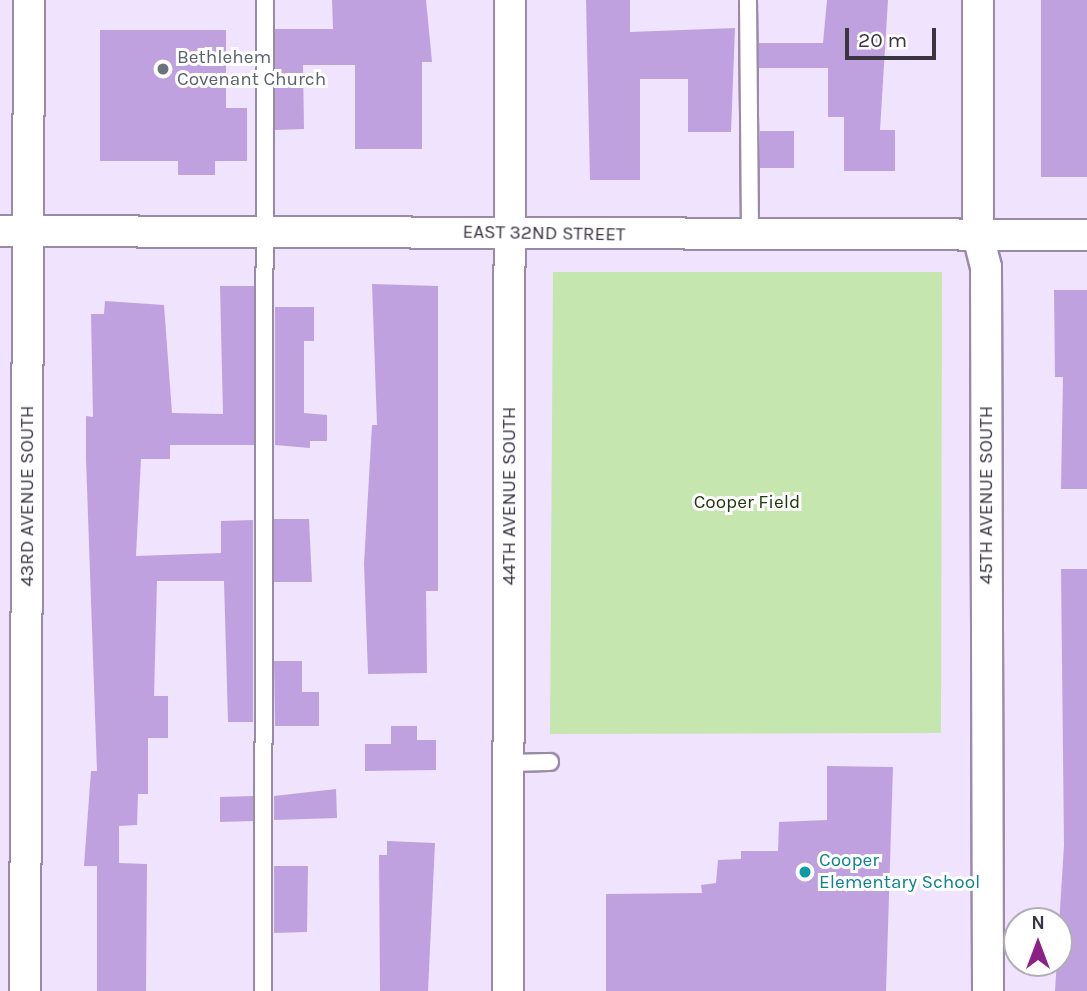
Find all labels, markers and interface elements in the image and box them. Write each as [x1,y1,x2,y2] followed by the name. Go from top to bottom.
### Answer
[849,14,940,58] scale bar
[858,28,907,52] text: 20 m
[177,47,326,91] place label: Bethlehem Covenant Church
[155,61,171,77] marker: Bethlehem Covenant Church
[462,221,626,247] street label: EAST 32ND STREET
[17,405,39,587] street label: 43RD AVENUE SOUTH
[976,406,998,584] street label: 45TH AVENUE SOUTH
[499,407,521,585] street label: 44TH AVENUE SOUTH
[694,492,800,514] park label: Cooper Field
[819,850,980,894] place label: Cooper Elementary School
[797,864,813,880] marker: Cooper Elementary School
[1003,907,1073,977] north arrow
[1031,912,1045,934] text: N

